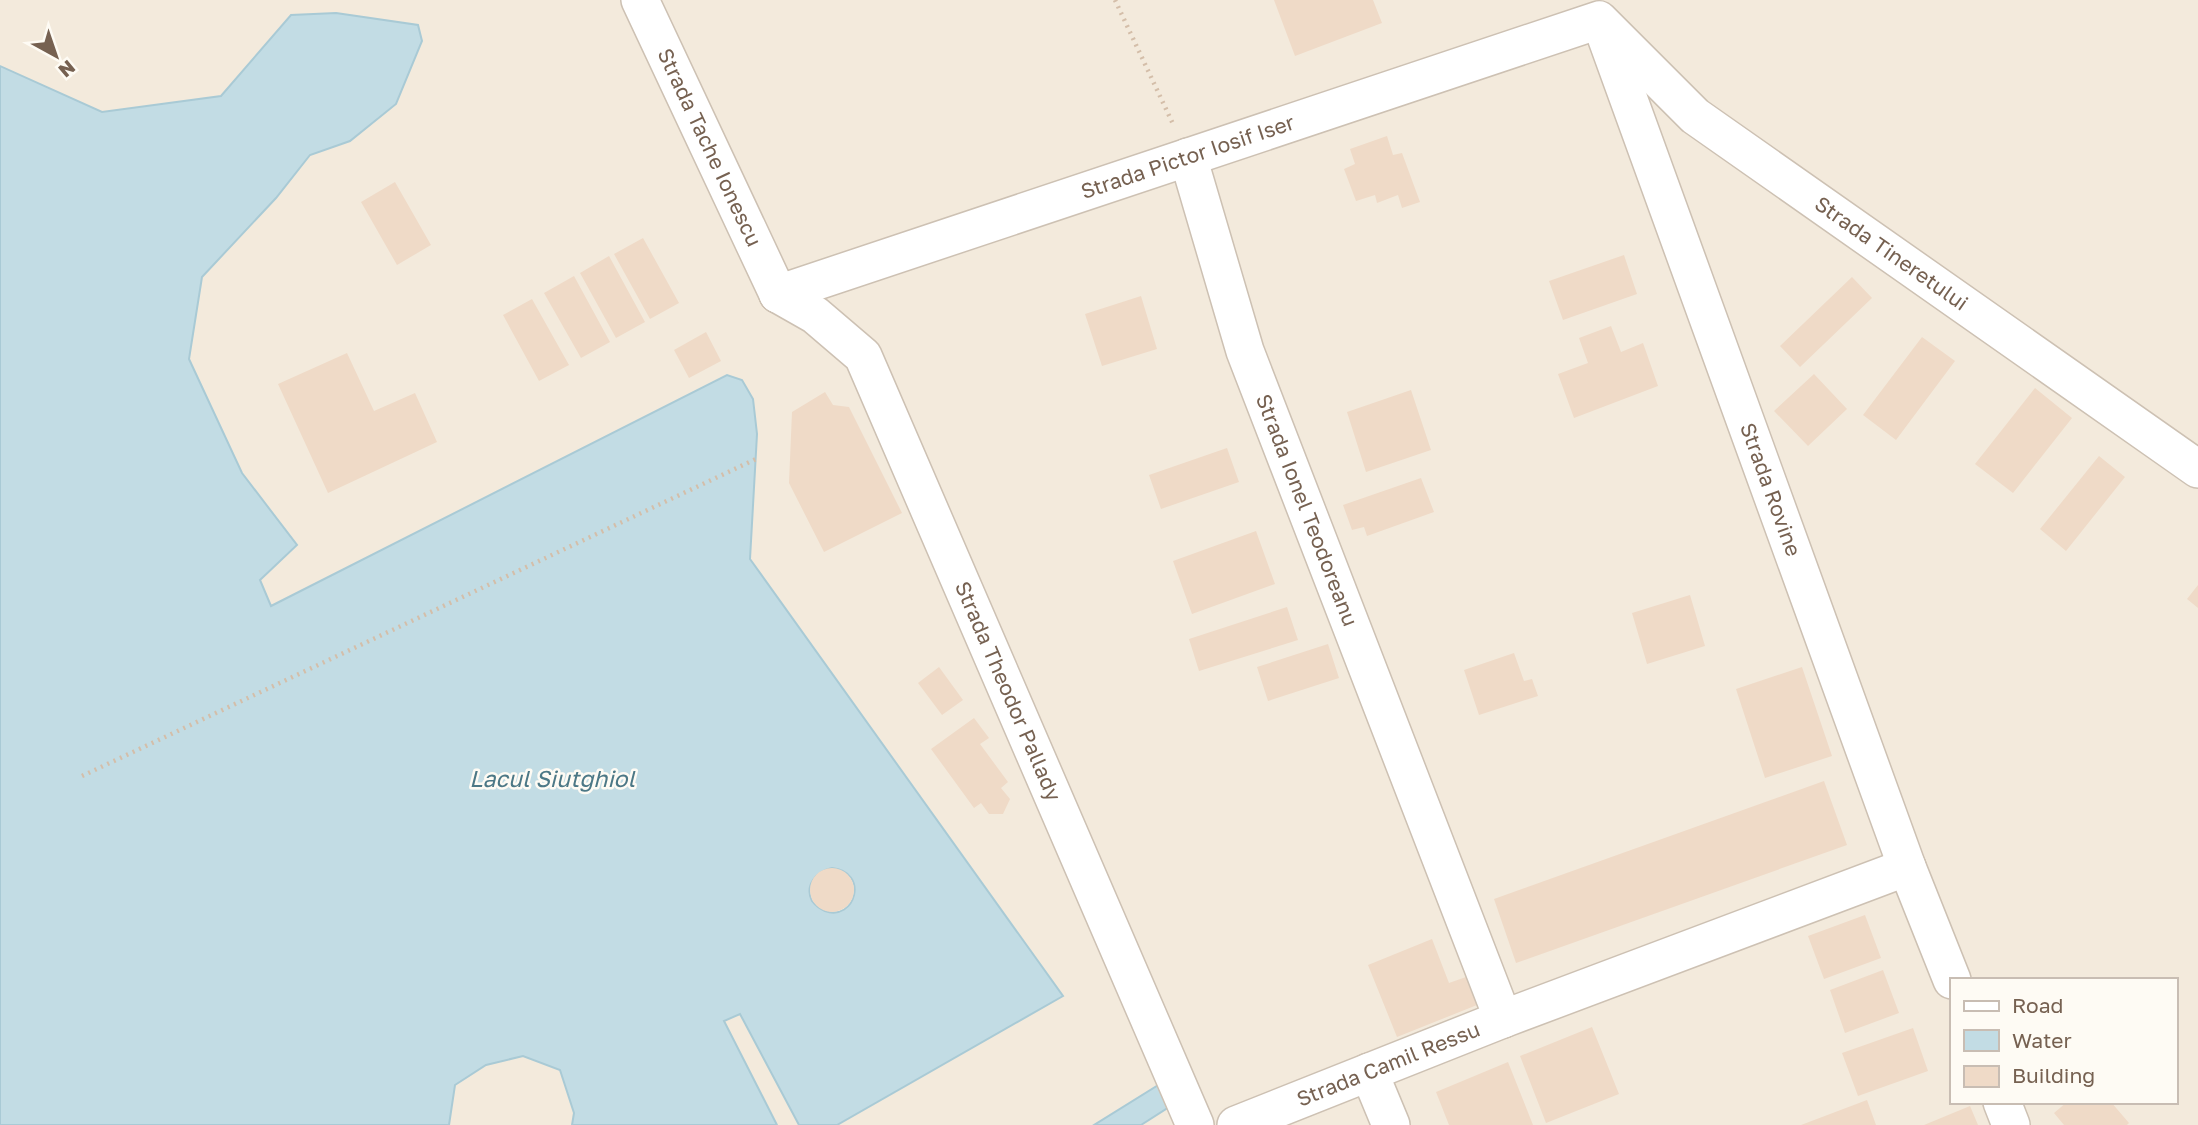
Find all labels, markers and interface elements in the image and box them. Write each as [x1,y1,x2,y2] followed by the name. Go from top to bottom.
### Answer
[21,21,91,91] north arrow
[653,44,768,250] street label: Strada Tache Ionescu
[54,56,80,83] text: N
[1077,109,1298,204] street label: Strada Pictor Iosif Iser
[1810,190,1974,316] street label: Strada Tineretului
[1251,390,1364,630] street label: Strada Ionel Teodoreanu
[1735,419,1807,560] street label: Strada Rovine
[950,577,1068,805] street label: Strada Theodor Pallady
[469,764,636,792] water label: Lacul Siutghiol
[1950,978,2177,1104] legend
[2012,992,2063,1018] text: Road
[1293,1016,1483,1112] street label: Strada Camil Ressu
[2012,1027,2072,1053] text: Water
[2012,1062,2095,1088] text: Building

